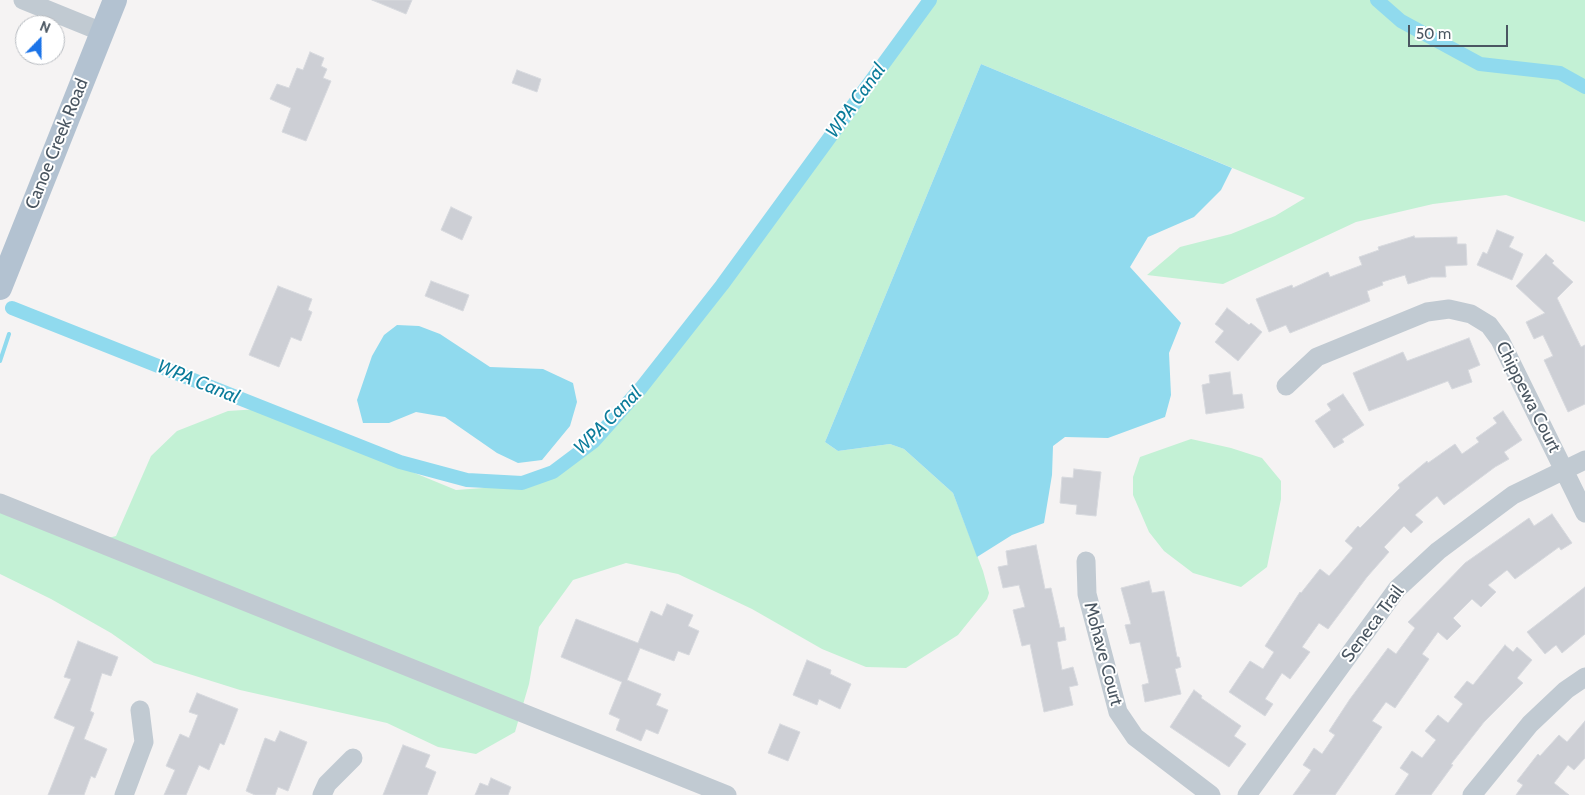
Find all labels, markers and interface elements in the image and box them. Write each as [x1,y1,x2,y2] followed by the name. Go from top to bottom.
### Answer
[15,15,65,65] north arrow
[1410,15,1510,47] scale bar
[37,17,53,37] text: N
[1416,25,1451,43] text: 50 m
[821,59,891,143] water label: WPA Canal
[21,76,93,212] street label: Canoe Creek Road
[1491,338,1565,456] street label: Chippewa Court
[154,355,242,409] water label: WPA Canal
[569,382,647,460] water label: WPA Canal
[1337,582,1409,666] street label: Seneca Trail
[1079,600,1127,708] street label: Mohave Court

